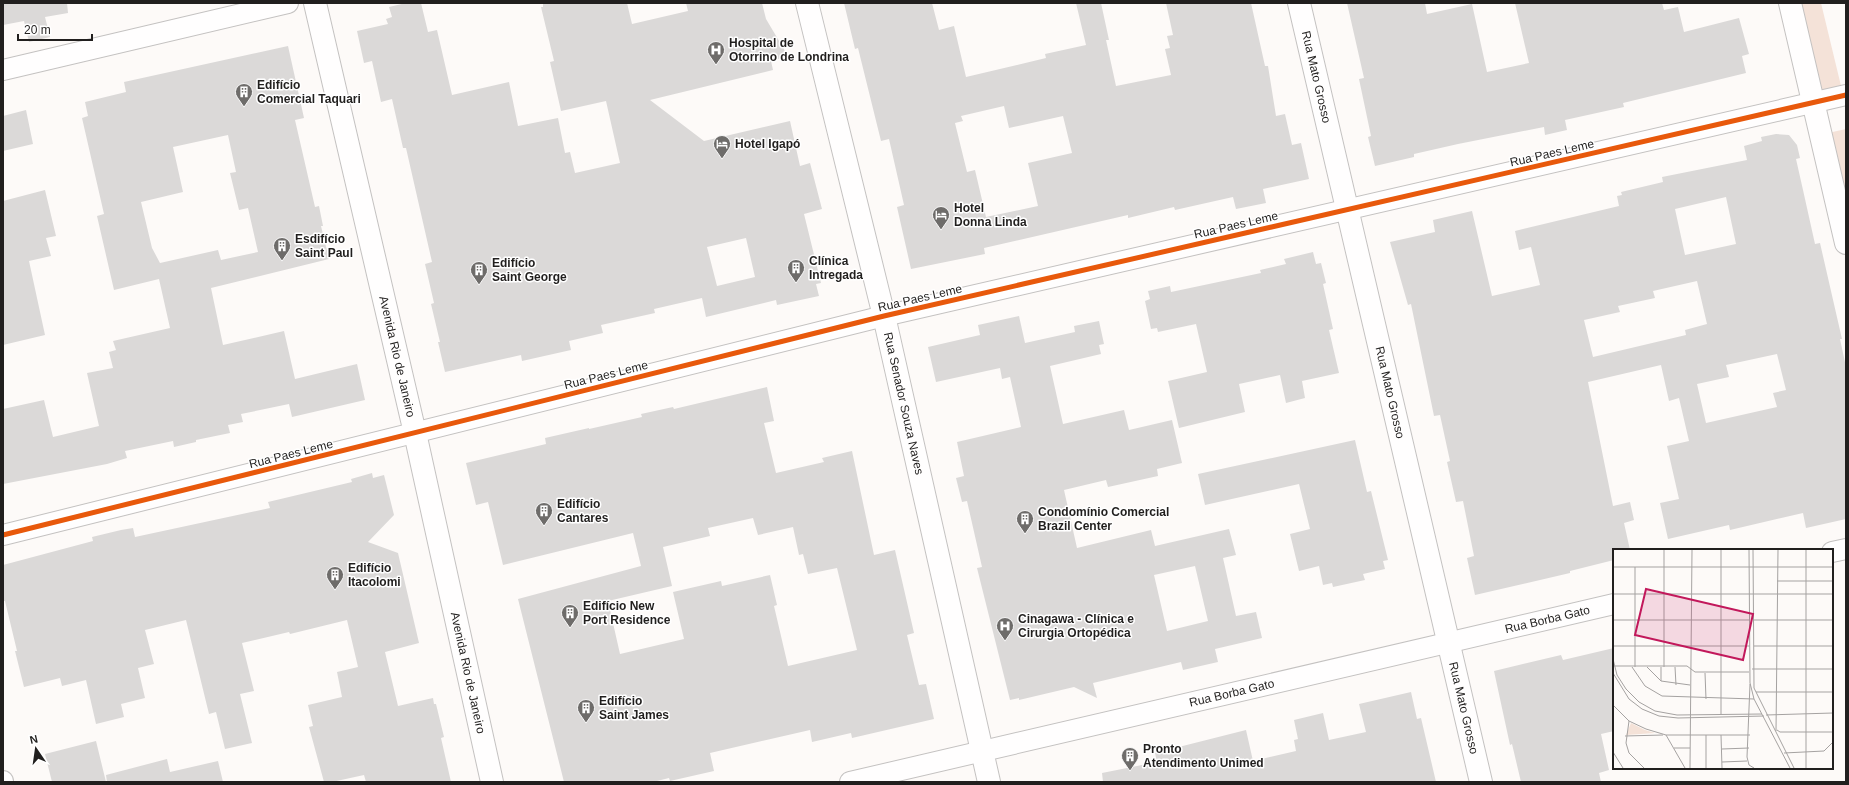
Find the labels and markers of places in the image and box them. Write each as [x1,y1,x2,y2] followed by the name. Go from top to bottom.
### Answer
[729,36,849,64] place label: Hospital de Otorrino de Londrina
[706,40,726,65] hospital icon: Hospital de Otorrino de Londrina
[257,78,361,106] place label: Edifício Comercial Taquari
[234,82,254,107] building icon: Edifício Comercial Taquari
[712,134,732,159] hotel icon: Hotel Igapó
[735,137,800,151] place label: Hotel Igapó
[954,201,1027,229] place label: Hotel Donna Linda
[931,205,951,230] hotel icon: Hotel Donna Linda
[295,232,353,260] place label: Esdifício Saint Paul
[272,236,292,261] building icon: Esdifício Saint Paul
[809,254,863,282] place label: Clínica Intregada
[492,256,567,284] place label: Edifício Saint George
[786,258,806,283] building icon: Clínica Intregada
[469,260,489,285] building icon: Edifício Saint George
[557,497,609,525] place label: Edifício Cantares
[534,501,554,526] building icon: Edifício Cantares
[1038,505,1169,533] place label: Condomínio Comercial Brazil Center
[1015,509,1035,534] building icon: Condomínio Comercial Brazil Center
[348,561,401,589] place label: Edifício Itacolomi
[325,565,345,590] building icon: Edifício Itacolomi
[583,599,671,627] place label: Edifício New Port Residence
[560,603,580,628] building icon: Edifício New Port Residence
[1018,612,1134,640] place label: Cinagawa - Clínica e Cirurgia Ortopédica
[995,616,1015,641] hospital icon: Cinagawa - Clínica e Cirurgia Ortopédica
[599,694,669,722] place label: Edifício Saint James
[576,698,596,723] building icon: Edifício Saint James
[1143,742,1264,770] place label: Pronto Atendimento Unimed
[1120,746,1140,771] building icon: Pronto Atendimento Unimed

